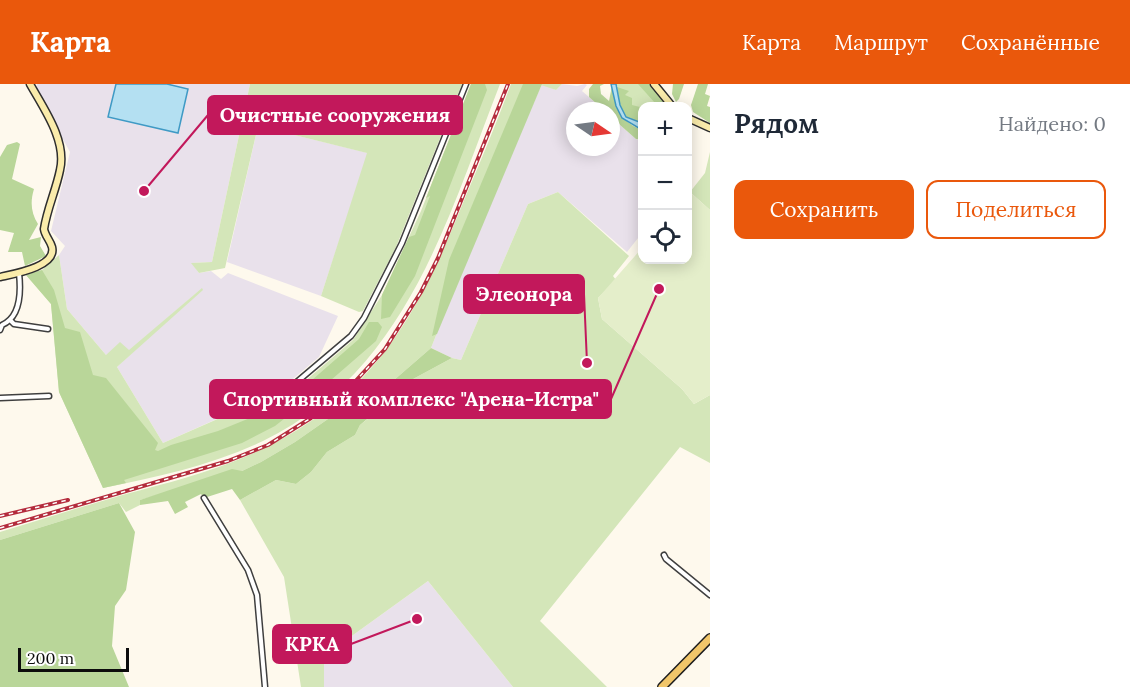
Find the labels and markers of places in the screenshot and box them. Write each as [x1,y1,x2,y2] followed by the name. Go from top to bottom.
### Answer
[208,96,462,134] callout: Очистные сооружения
[464,275,584,313] callout: Элеонора
[210,380,611,418] callout: Спортивный комплекс "Арена-Истра"
[273,625,351,663] callout: КРКА

